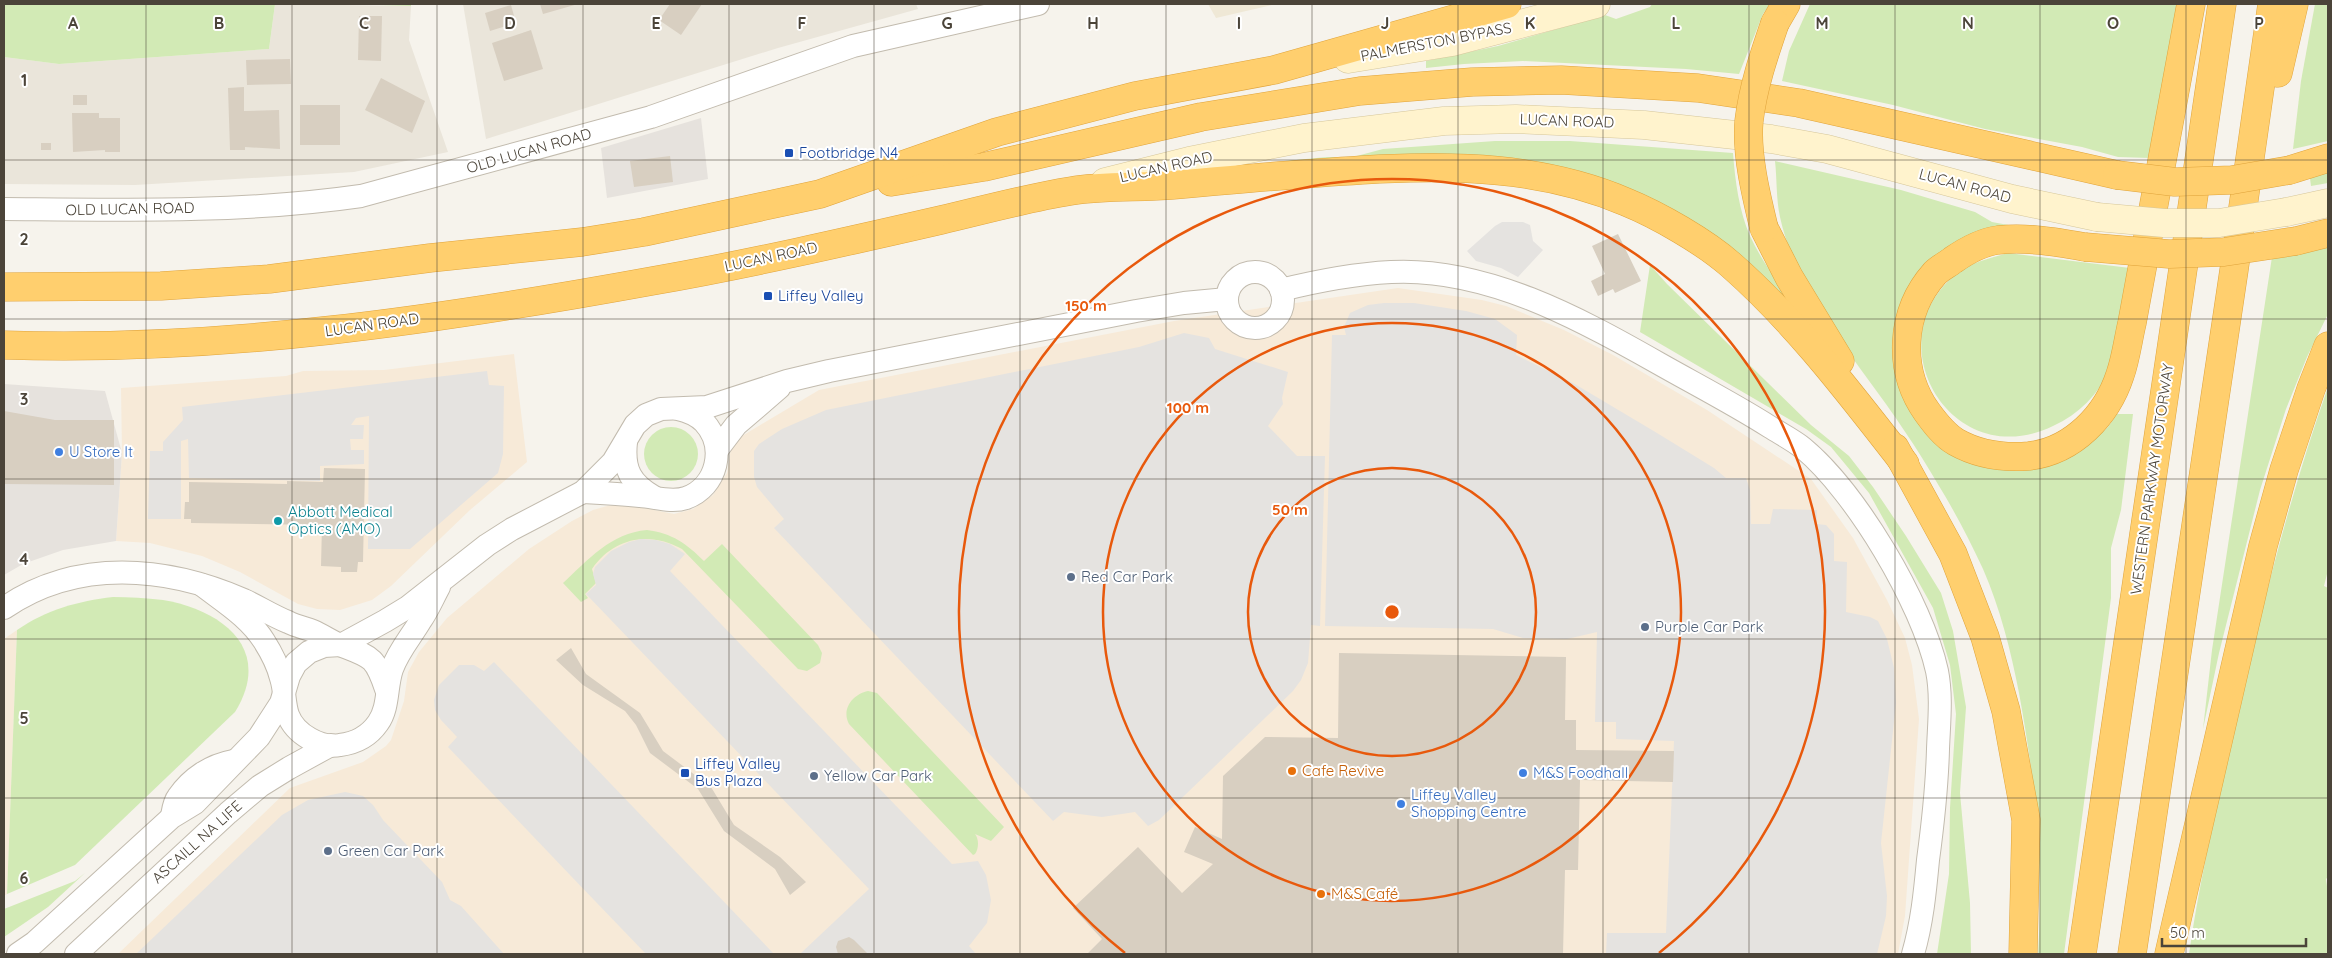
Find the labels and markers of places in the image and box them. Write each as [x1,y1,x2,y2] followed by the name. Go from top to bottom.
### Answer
[799,143,898,162] place label: Footbridge N4
[783,147,795,159] marker: Footbridge N4
[778,286,864,305] place label: Liffey Valley
[762,290,774,302] marker: Liffey Valley
[69,442,133,461] place label: U Store It
[53,446,65,458] marker: U Store It
[288,502,393,538] place label: Abbott Medical Optics (AMO)
[272,515,284,527] marker: Abbott Medical Optics (AMO)
[1081,567,1173,586] place label: Red Car Park
[1065,571,1077,583] marker: Red Car Park
[1383,603,1401,621] centre of rings
[1655,617,1764,636] place label: Purple Car Park
[1639,621,1651,633] marker: Purple Car Park
[695,754,781,790] place label: Liffey Valley Bus Plaza
[1302,761,1384,780] place label: Cafe Revive
[1533,763,1628,782] place label: M&S Foodhall
[1286,765,1298,777] marker: Cafe Revive
[824,766,932,785] place label: Yellow Car Park
[679,767,691,779] marker: Liffey Valley Bus Plaza
[1517,767,1529,779] marker: M&S Foodhall
[808,770,820,782] marker: Yellow Car Park
[1411,785,1526,821] place label: Liffey Valley Shopping Centre
[1395,798,1407,810] marker: Liffey Valley Shopping Centre
[338,841,444,860] place label: Green Car Park
[322,845,334,857] marker: Green Car Park
[1331,884,1398,903] place label: M&S Café
[1315,888,1327,900] marker: M&S Café

